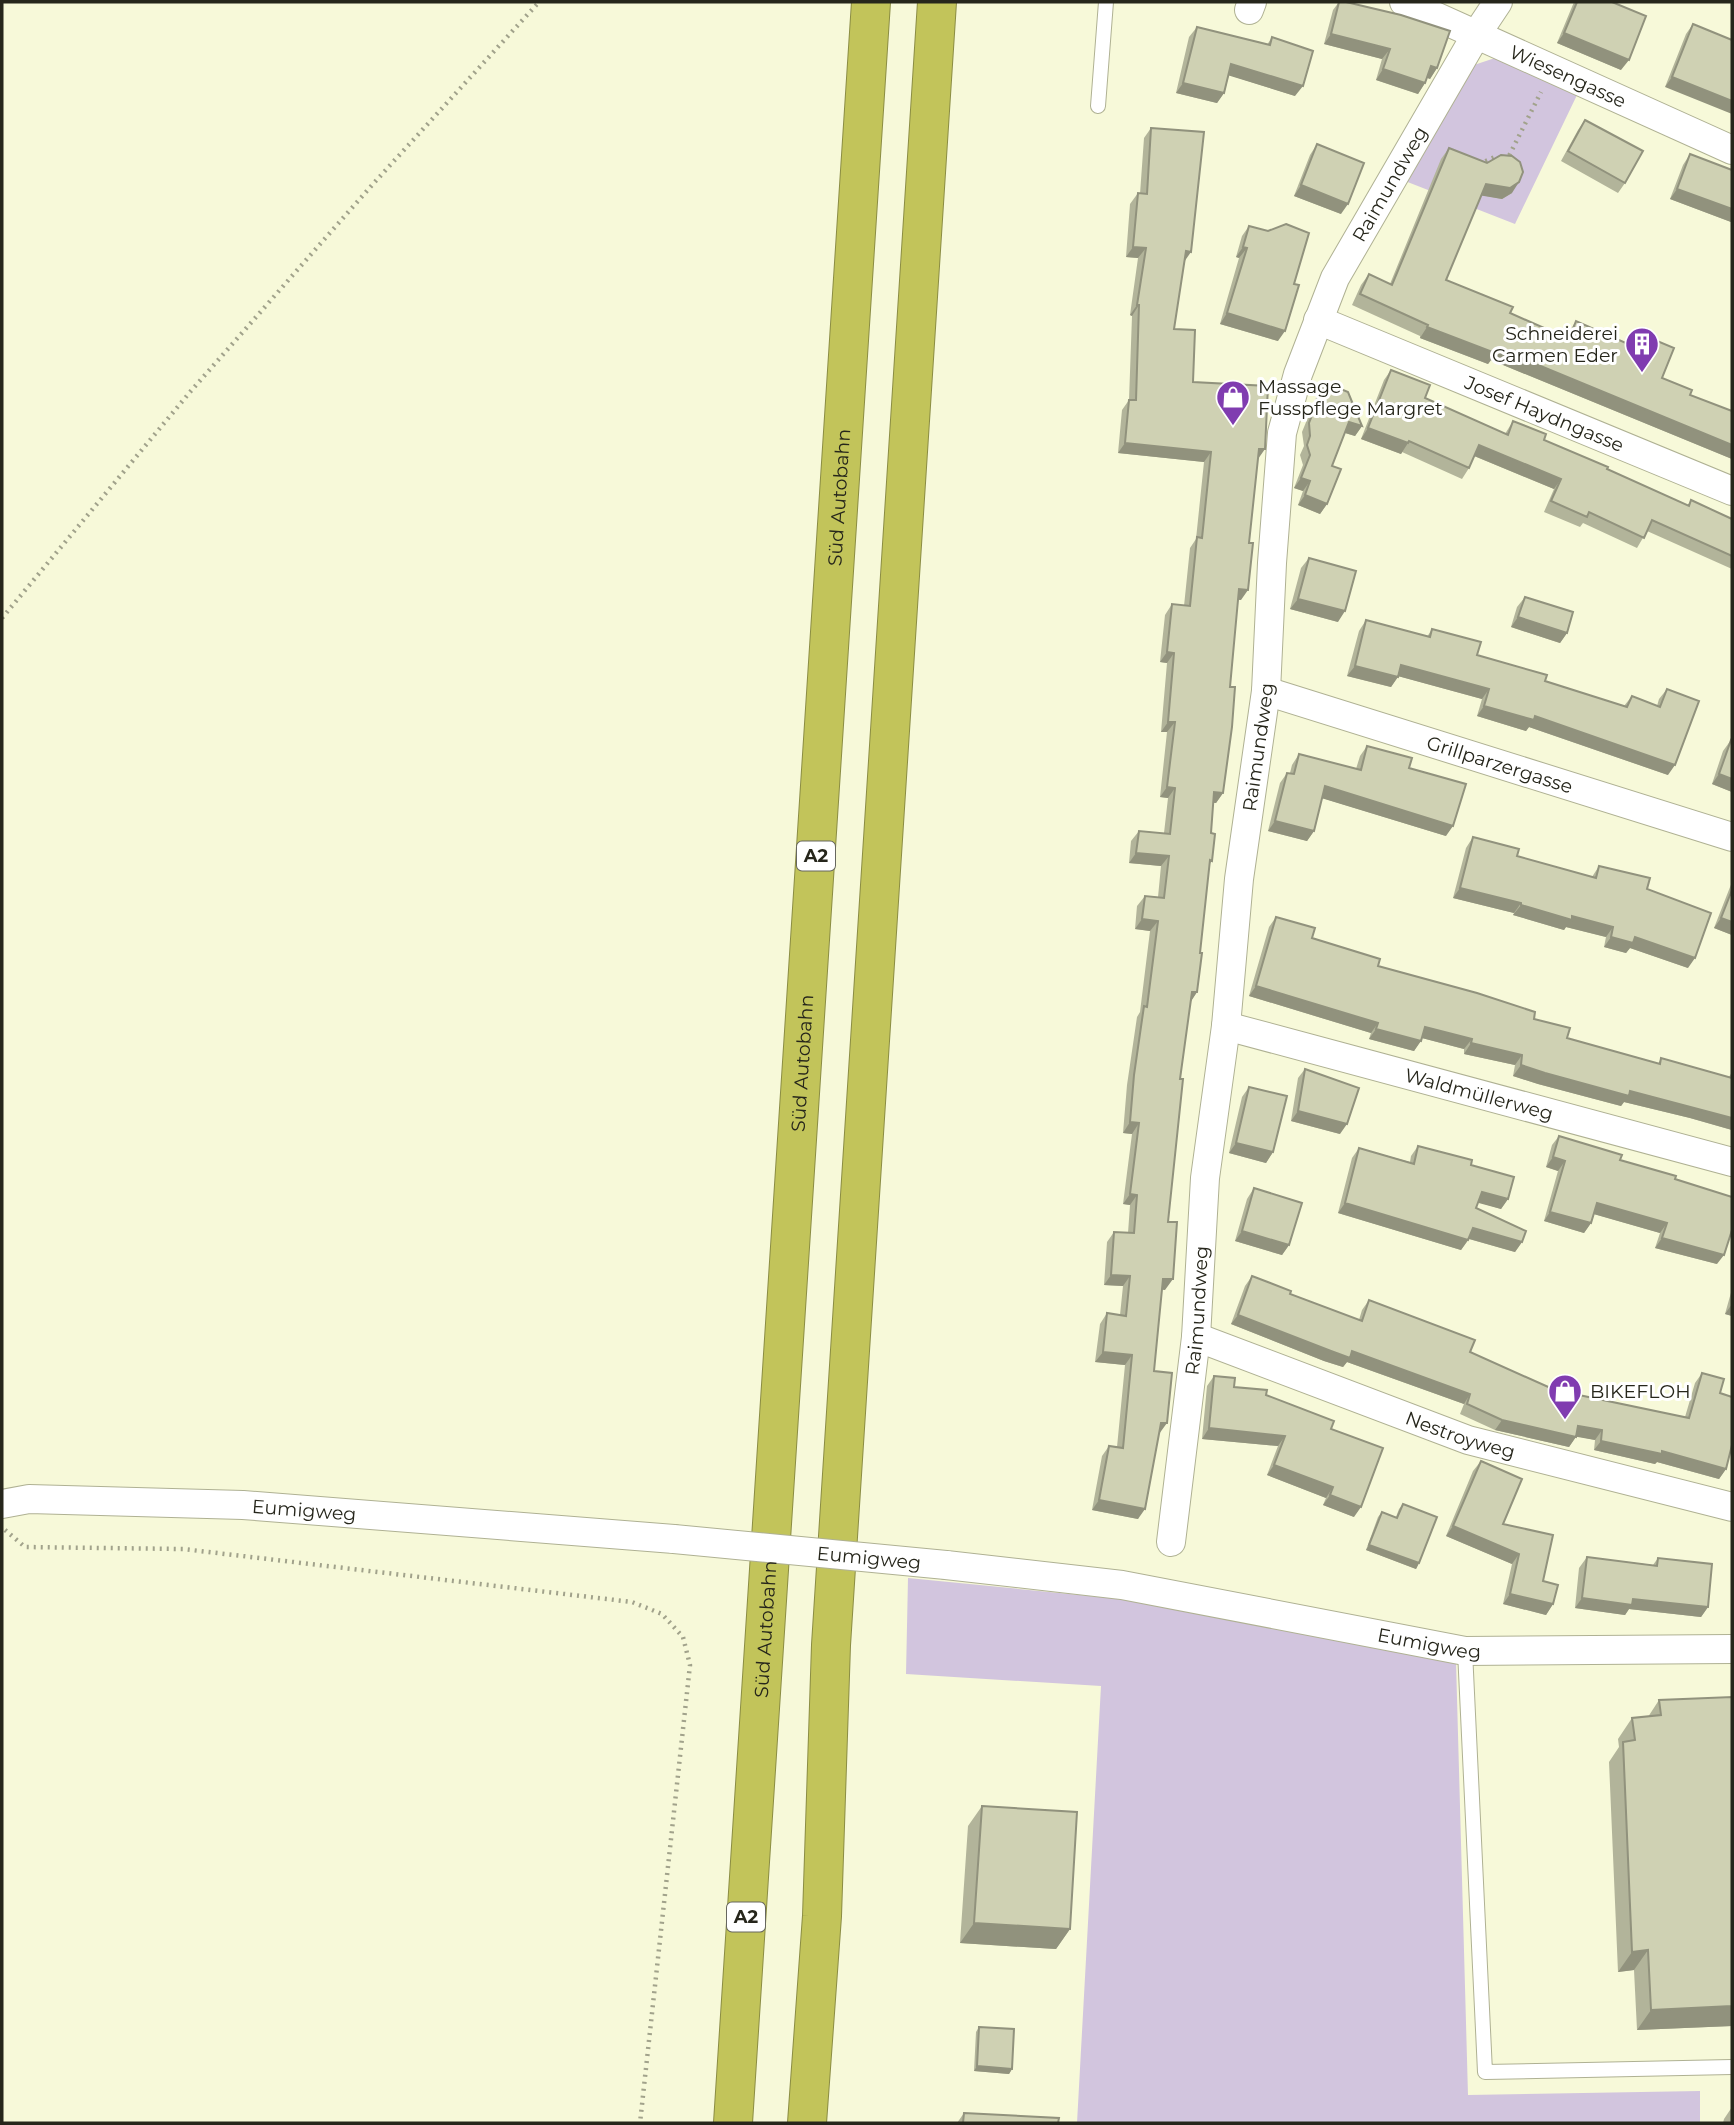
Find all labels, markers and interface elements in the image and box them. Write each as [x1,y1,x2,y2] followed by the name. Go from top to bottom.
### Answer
[1506,40,1630,113] street label: Wiesengasse
[1348,122,1432,246] street label: Raimundweg
[1492,322,1618,367] place label: Schneiderei Carmen Eder
[1623,325,1661,374] building icon: Schneiderei Carmen Eder
[1460,371,1627,457] street label: Josef Haydngasse
[1258,375,1443,420] place label: Massage Fusspflege Margret
[1214,378,1252,427] shop icon: Massage Fusspflege Margret
[823,428,855,567] street label: Süd Autobahn
[1238,682,1278,813] street label: Raimundweg
[1424,731,1576,798] street label: Grillparzergasse
[797,842,835,870] road number: A2
[787,994,818,1133] street label: Süd Autobahn
[1402,1064,1556,1125] street label: Waldmüllerweg
[1180,1245,1213,1377] street label: Raimundweg
[1546,1372,1584,1421] shop icon: BIKEFLOH
[1590,1380,1691,1403] place label: BIKEFLOH
[1402,1406,1517,1463] street label: Nestroyweg
[251,1495,357,1526] street label: Eumigweg
[816,1542,922,1575] street label: Eumigweg
[750,1560,782,1698] street label: Süd Autobahn
[1376,1623,1481,1663] street label: Eumigweg
[727,1902,765,1931] road number: A2

